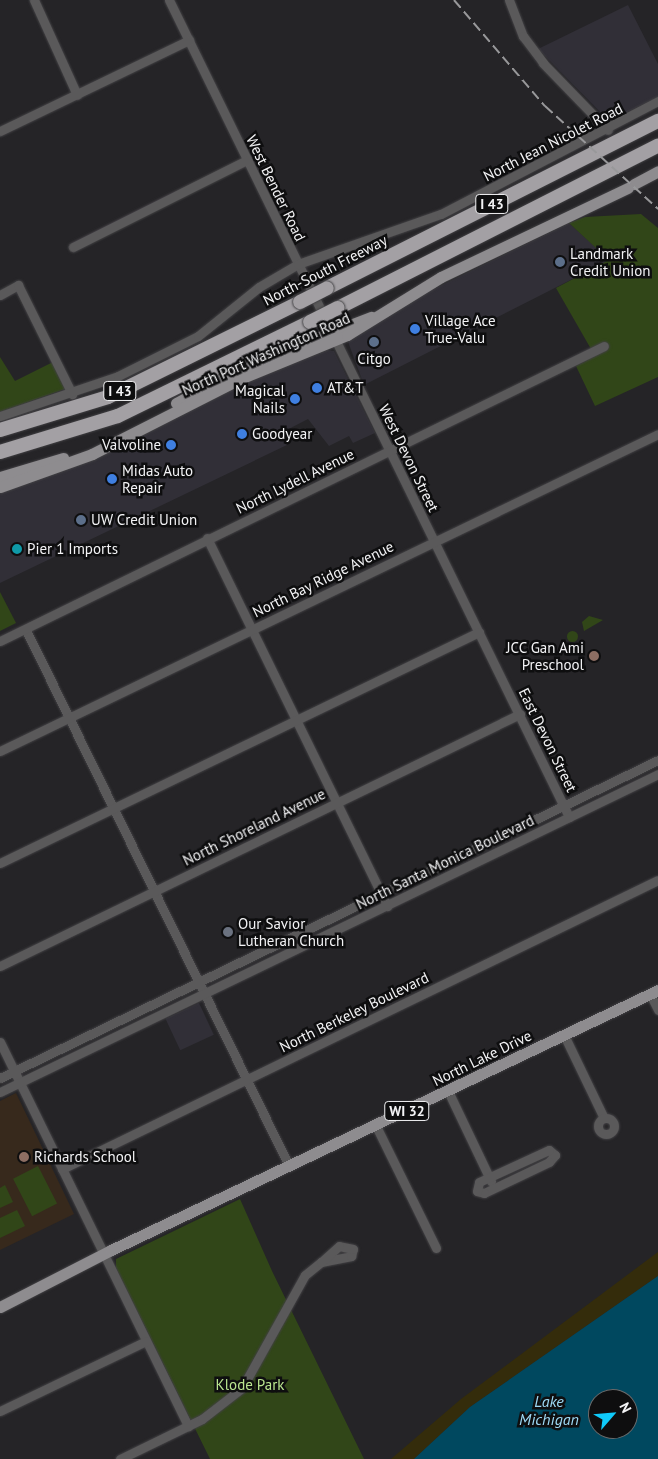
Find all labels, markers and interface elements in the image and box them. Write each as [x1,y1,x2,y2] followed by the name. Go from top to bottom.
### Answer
[480,99,626,185] street label: North Jean Nicolet Road
[242,132,310,244] street label: West Bender Road
[474,192,510,215] road number: I 43
[260,231,390,309] street label: North-South Freeway
[570,244,650,279] place label: Landmark Credit Union
[554,256,566,268] marker: Landmark Credit Union
[179,309,353,399] street label: North Port Washington Road
[425,311,496,346] place label: Village Ace True-Valu
[409,323,421,335] marker: Village Ace True-Valu
[368,336,380,348] marker: Citgo
[357,350,391,368] place label: Citgo
[327,379,364,397] place label: AT&T
[102,380,138,402] road number: I 43
[235,381,285,416] place label: Magical Nails
[311,382,323,394] marker: AT&T
[289,393,301,405] marker: Magical Nails
[375,401,443,515] street label: West Devon Street
[252,425,312,443] place label: Goodyear
[236,428,248,440] marker: Goodyear
[102,436,161,454] place label: Valvoline
[165,439,177,451] marker: Valvoline
[233,445,357,517] street label: North Lydell Avenue
[122,461,194,496] place label: Midas Auto Repair
[106,473,118,485] marker: Midas Auto Repair
[91,511,198,529] place label: UW Credit Union
[75,514,87,526] marker: UW Credit Union
[249,537,397,621] street label: North Bay Ridge Avenue
[27,540,118,558] place label: Pier 1 Imports
[11,543,23,555] marker: Pier 1 Imports
[505,638,584,673] place label: JCC Gan Ami Preschool
[588,650,600,662] marker: JCC Gan Ami Preschool
[515,685,581,795] street label: East Devon Street
[180,785,328,869] street label: North Shoreland Avenue
[353,811,537,913] street label: North Santa Monica Boulevard
[238,914,344,949] place label: Our Savior Lutheran Church
[222,926,234,938] marker: Our Savior Lutheran Church
[276,968,432,1056] street label: North Berkeley Boulevard
[429,1026,535,1090] street label: North Lake Drive
[383,1100,431,1122] road number: WI 32
[34,1148,136,1166] place label: Richards School
[18,1151,30,1163] marker: Richards School
[216,1376,284,1394] park label: Klode Park
[588,1389,638,1439] north arrow
[519,1391,579,1429] water label: Lake Michigan
[615,1399,636,1416] text: N

